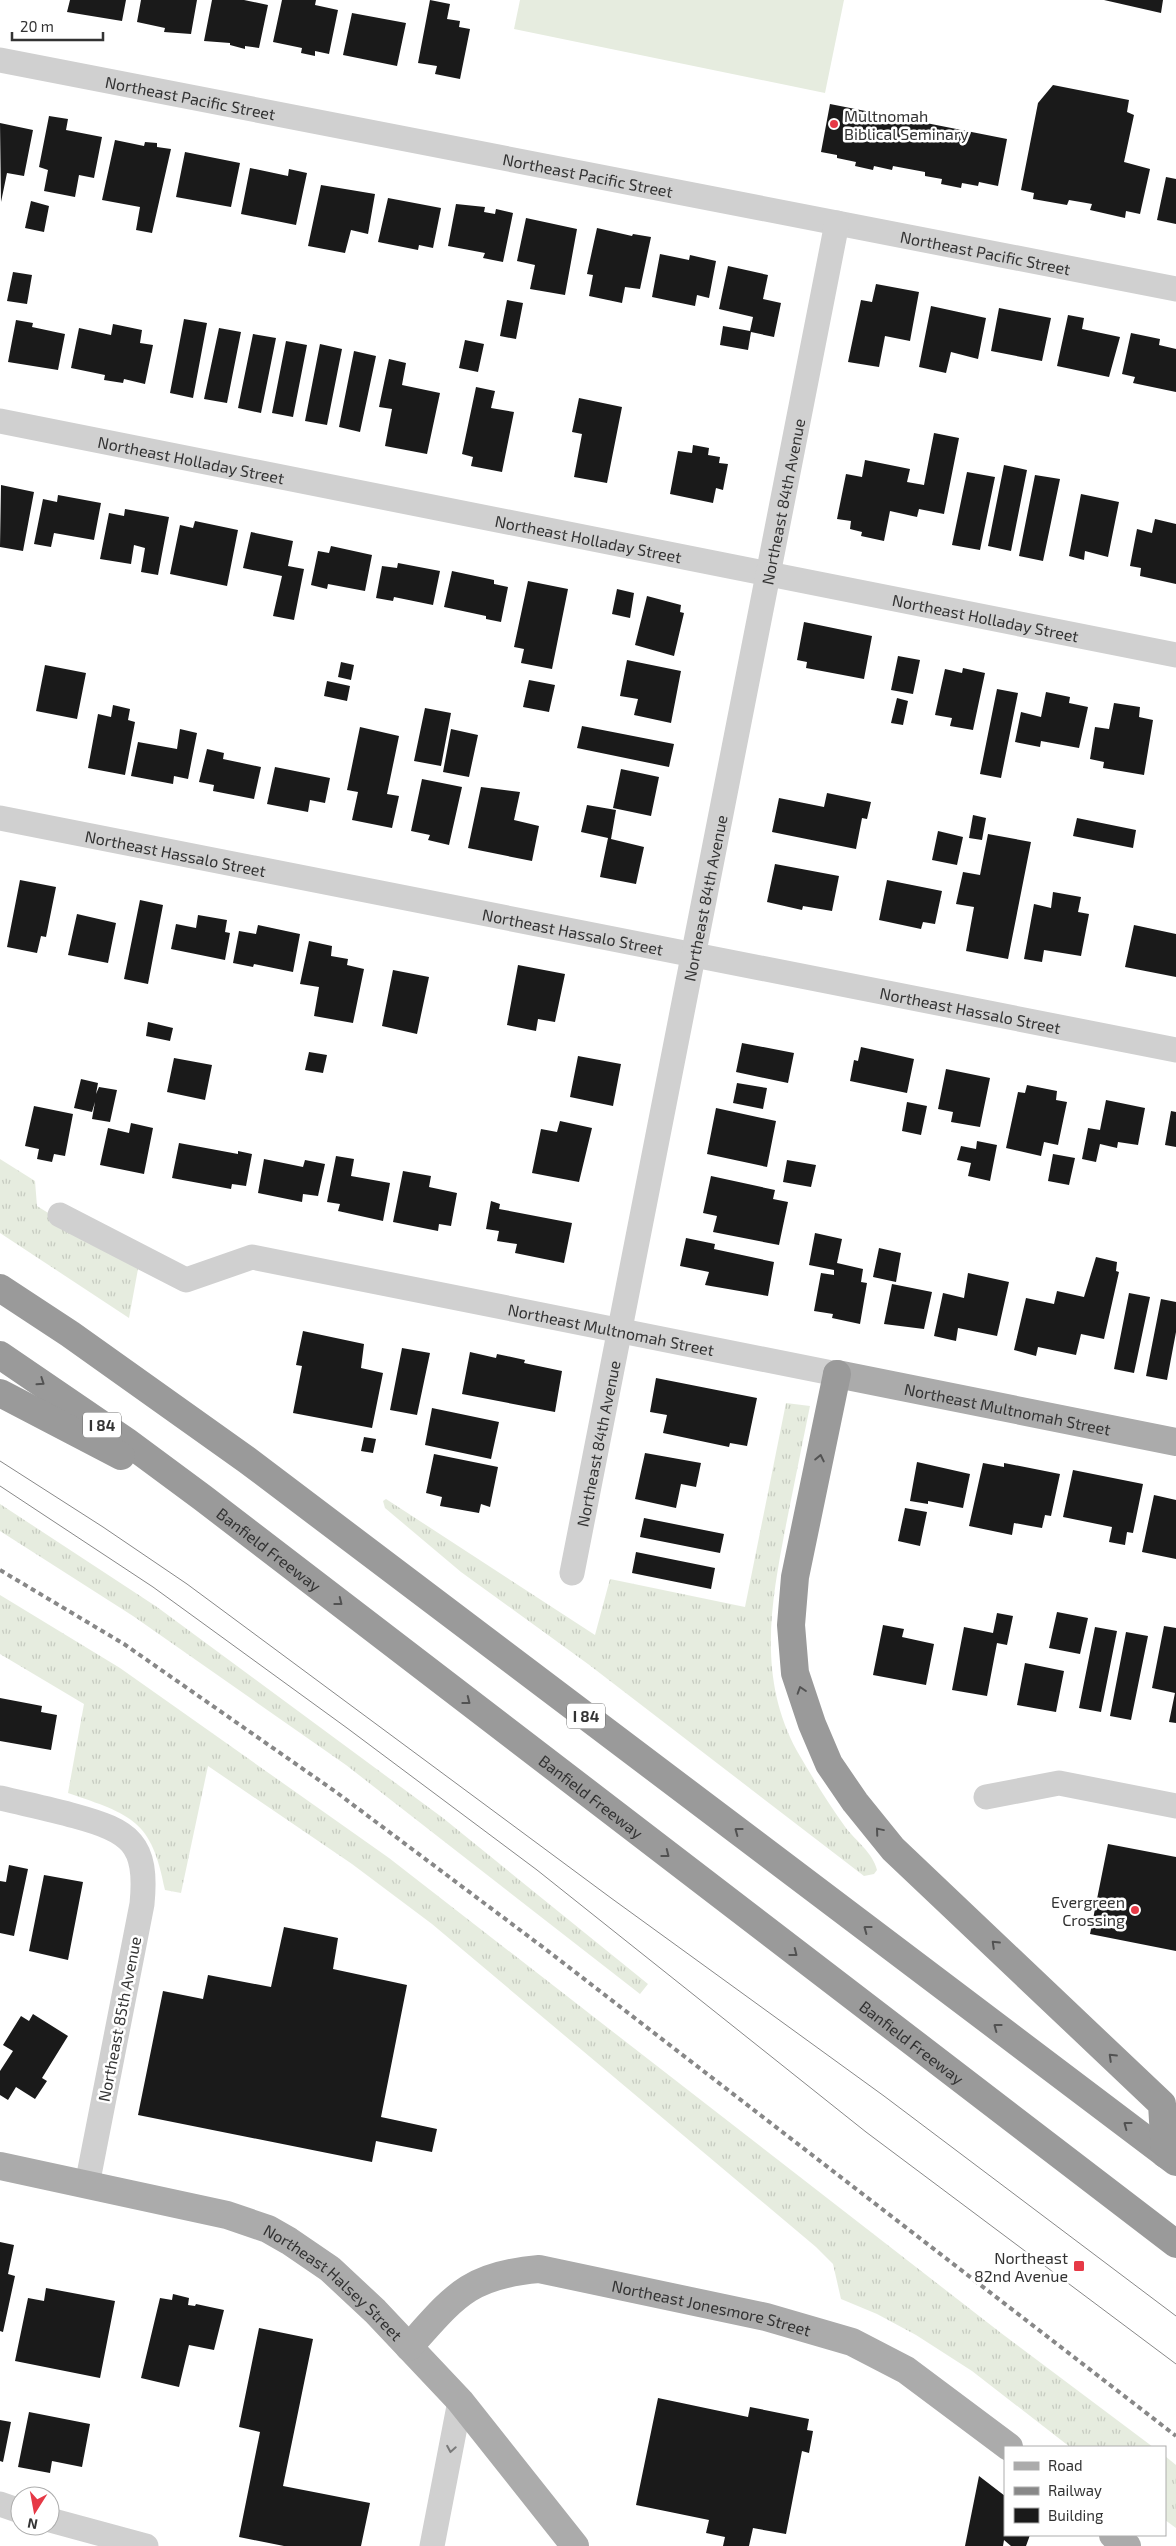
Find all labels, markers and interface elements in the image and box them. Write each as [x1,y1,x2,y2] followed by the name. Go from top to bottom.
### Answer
[12,10,104,42] scale bar
[20,17,54,35] text: 20 m
[104,71,277,123] street label: Northeast Pacific Street
[844,106,969,143] place label: Multnomah Biblical Seminary
[828,118,840,130] marker: Multnomah Biblical Seminary
[501,149,675,200] street label: Northeast Pacific Street
[899,226,1072,278] street label: Northeast Pacific Street
[757,417,808,586] street label: Northeast 84th Avenue
[96,431,286,487] street label: Northeast Holladay Street
[494,510,683,566] street label: Northeast Holladay Street
[891,589,1081,645] street label: Northeast Holladay Street
[679,813,730,983] street label: Northeast 84th Avenue
[84,826,268,880] street label: Northeast Hassalo Street
[481,904,665,958] street label: Northeast Hassalo Street
[878,982,1062,1037] street label: Northeast Hassalo Street
[506,1299,716,1359] street label: Northeast Multnomah Street
[572,1359,623,1528] street label: Northeast 84th Avenue
[35,1376,44,1385] one-way arrow
[903,1378,1112,1438] street label: Northeast Multnomah Street
[83,1412,121,1438] road number: I 84
[814,1454,824,1462] one-way arrow
[214,1503,326,1595] street label: Banfield Freeway
[333,1596,343,1605] one-way arrow
[796,1686,806,1695] one-way arrow
[461,1695,471,1704] one-way arrow
[567,1704,605,1728] road number: I 84
[536,1750,648,1842] street label: Banfield Freeway
[875,1827,884,1836] one-way arrow
[734,1828,744,1837] one-way arrow
[660,1848,669,1857] one-way arrow
[1051,1892,1125,1929] place label: Evergreen Crossing
[1129,1904,1141,1916] marker: Evergreen Crossing
[863,1926,873,1935] one-way arrow
[94,1935,144,2103] street label: Northeast 85th Avenue
[991,1941,1000,1950] one-way arrow
[788,1947,797,1955] one-way arrow
[856,1996,968,2088] street label: Banfield Freeway
[993,2024,1003,2033] one-way arrow
[1109,2054,1118,2063] one-way arrow
[1124,2122,1133,2130] one-way arrow
[261,2219,407,2344] street label: Northeast Halsey Street
[974,2248,1068,2285] place label: Northeast 82nd Avenue
[1072,2259,1086,2273] marker: Northeast 82nd Avenue
[610,2275,813,2339] street label: Northeast Jonesmore Street
[447,2445,457,2454] one-way arrow
[1004,2446,1166,2536] legend
[1048,2456,1083,2474] text: Road
[1048,2481,1102,2499] text: Railway
[10,2486,60,2536] north arrow
[1048,2506,1104,2524] text: Building
[26,2515,39,2534] text: N

